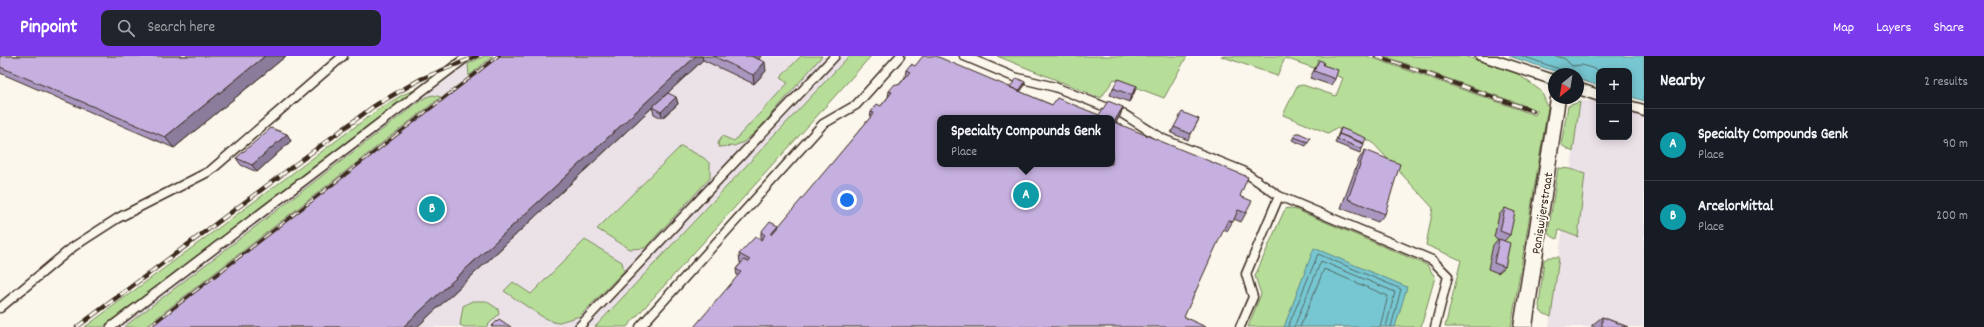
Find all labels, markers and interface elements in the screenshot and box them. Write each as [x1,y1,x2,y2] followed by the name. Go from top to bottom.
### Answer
[101,10,381,46] search box
[20,15,77,42] text: Pinpoint
[115,17,137,39] icon: search
[147,17,215,39] text: Search here
[1833,18,1854,38] text: Map
[1876,18,1911,38] text: Layers
[1933,18,1964,38] text: Share
[1548,68,1584,104] north arrow
[1596,68,1632,140] map controls
[1596,68,1632,104] button: +
[1660,70,1704,94] text: Nearby
[1924,73,1968,92] text: 2 results
[1596,104,1632,140] button: −
[937,115,1115,167] popup
[951,121,1101,143] text: Specialty Compounds Genk
[1698,124,1848,146] text: Specialty Compounds Genk
[1669,135,1677,154] text: A
[1943,135,1968,154] text: 90 m
[951,143,977,162] text: Place
[1698,146,1724,165] text: Place
[1528,171,1559,256] street label: Paniswijerstraat
[1013,180,1039,210] pin: A
[837,190,857,210] your location
[419,194,445,224] pin: B
[1698,196,1773,218] text: ArcelorMittal
[1670,207,1676,226] text: B
[1936,207,1968,226] text: 200 m
[1698,218,1724,237] text: Place

